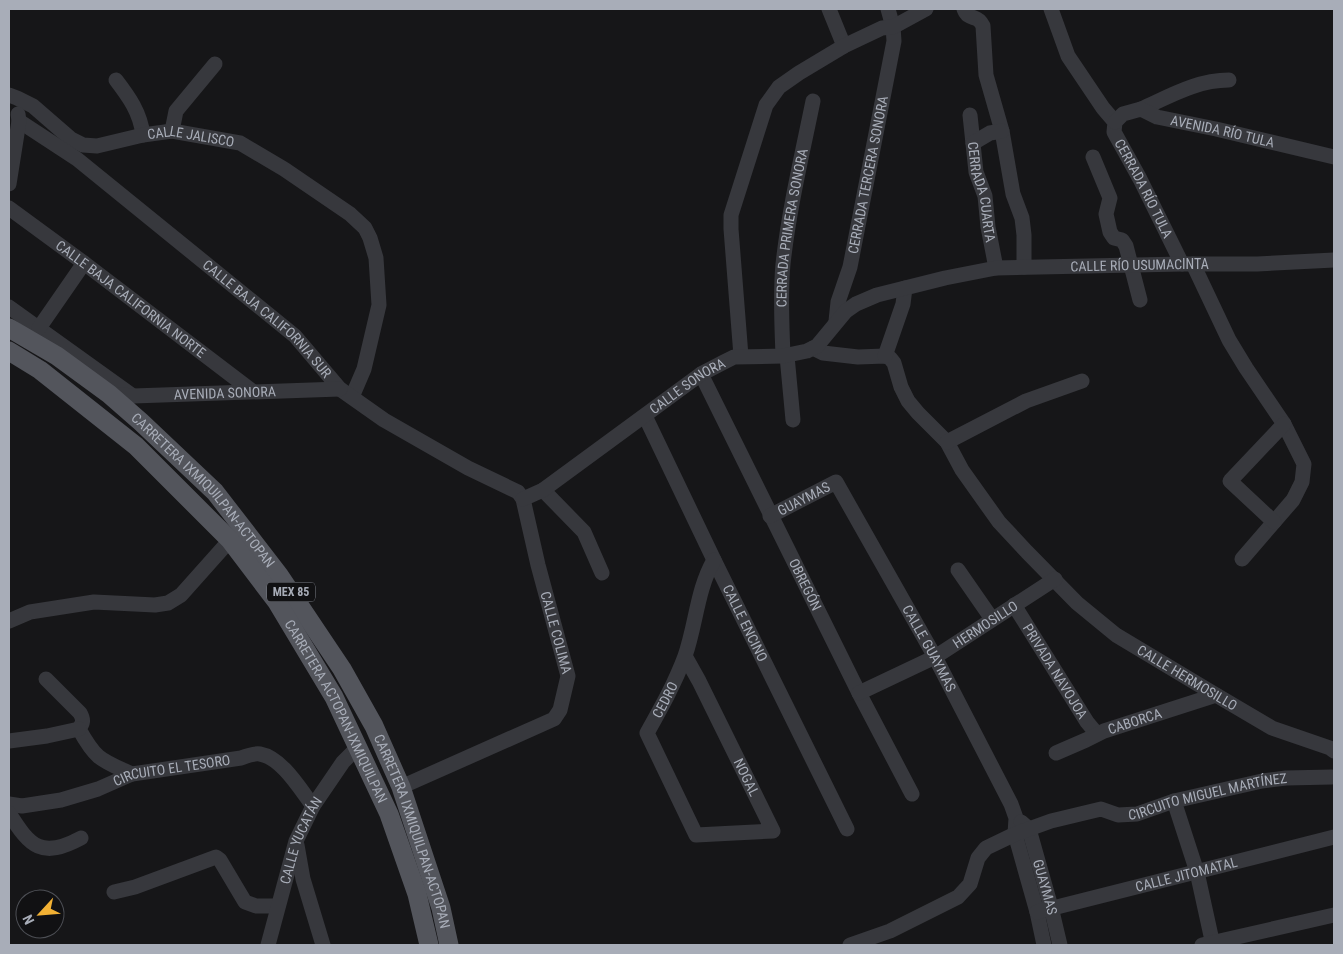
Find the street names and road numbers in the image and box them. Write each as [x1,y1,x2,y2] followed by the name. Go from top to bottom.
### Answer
[845,95,891,255] street label: CERRADA TERCERA SONORA
[1169,112,1276,151] street label: AVENIDA RÍO TULA
[146,123,236,150] street label: CALLE JALISCO
[1111,136,1176,241] street label: CERRADA RÍO TULA
[965,141,999,243] street label: CERRADA CUARTA
[773,147,811,307] street label: CERRADA PRIMERA SONORA
[53,237,209,361] street label: CALLE BAJA CALIFORNIA NORTE
[1070,256,1209,274] street label: CALLE RÍO USUMACINTA
[200,257,335,381] street label: CALLE BAJA CALIFORNIA SUR
[646,355,728,417] street label: CALLE SONORA
[174,383,276,403] street label: AVENIDA SONORA
[128,409,278,571] street label: CARRETERA IXMIQUILPAN-ACTOPAN
[775,478,833,519] street label: GUAYMAS
[786,556,825,613] street label: OBREGÓN
[267,582,315,602] road number: MEX 85
[719,582,771,664] street label: CALLE ENCINO
[537,590,575,676] street label: CALLE COLIMA
[950,597,1021,651] street label: HERMOSILLO
[899,602,960,694] street label: CALLE GUAYMAS
[281,617,391,805] street label: CARRETERA ACTOPAN-IXMIQUILPAN
[1020,621,1091,722] street label: PRIVADA NAVOJOA
[1134,642,1240,714] street label: CALLE HERMOSILLO
[649,679,681,721] street label: CEDRO
[1106,705,1164,737] street label: CABORCA
[371,732,453,930] street label: CARRETERA IXMIQUILPAN-ACTOPAN
[111,752,231,789] street label: CIRCUITO EL TESORO
[730,756,763,799] street label: NOGAL
[1128,770,1288,822] street label: CIRCUITO MIGUEL MARTÍNEZ
[277,793,325,886] street label: CALLE YUCATÁN
[1134,854,1239,895] street label: CALLE JITOMATAL
[1030,858,1061,916] street label: GUAYMAS

